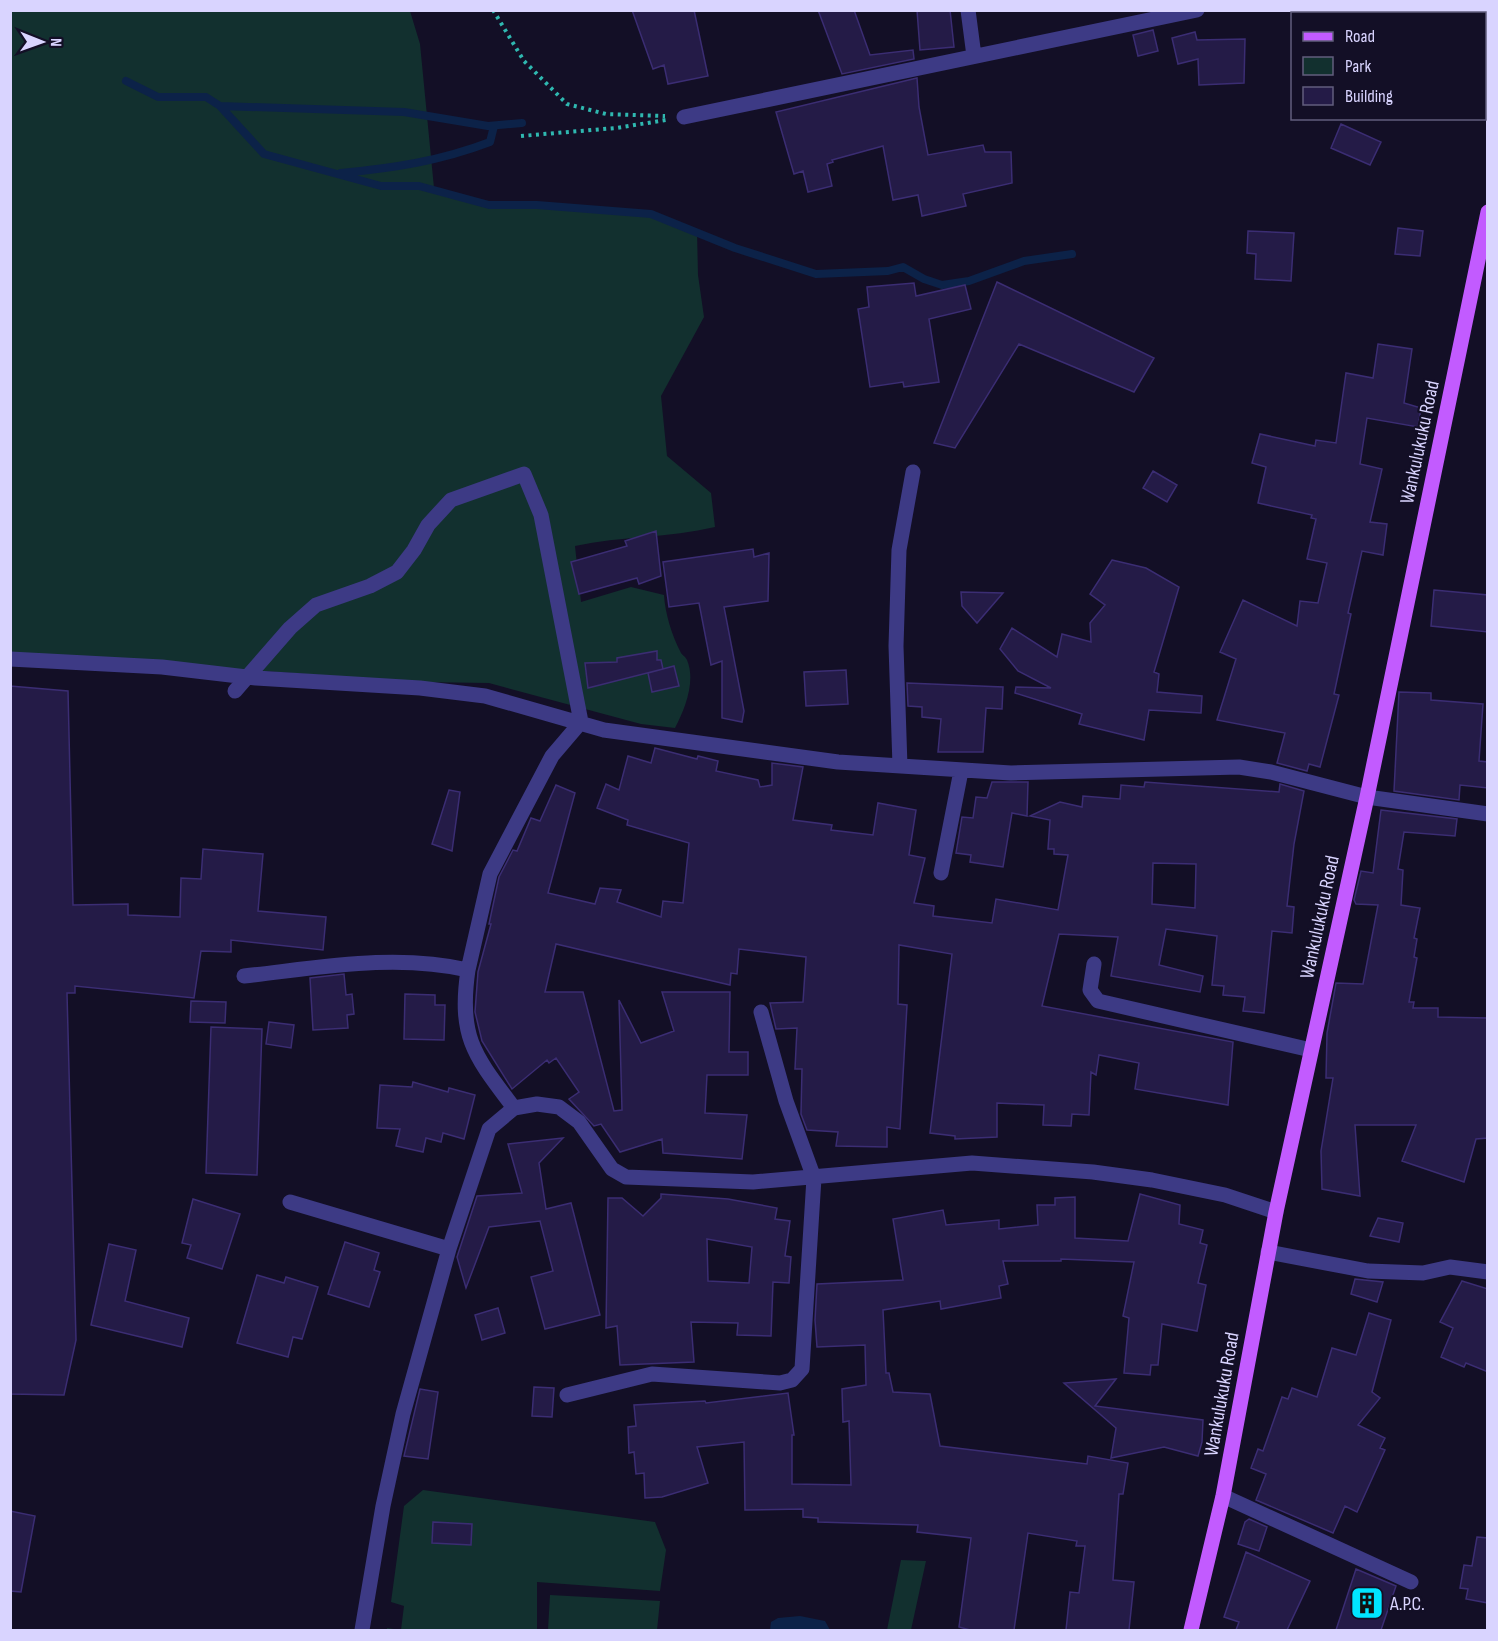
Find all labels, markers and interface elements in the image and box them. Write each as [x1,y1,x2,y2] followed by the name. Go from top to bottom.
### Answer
[12,12,72,72] north arrow
[1291,12,1486,120] legend
[1345,26,1375,47] text: Road
[46,38,65,47] text: N
[1345,56,1371,77] text: Park
[1345,86,1393,107] text: Building
[1395,378,1445,506] street label: Wankulukuku Road
[1295,853,1345,981] street label: Wankulukuku Road
[1199,1330,1245,1458] street label: Wankulukuku Road
[1349,1585,1385,1621] building icon: A.P.C.
[1389,1592,1425,1616] place label: A.P.C.

